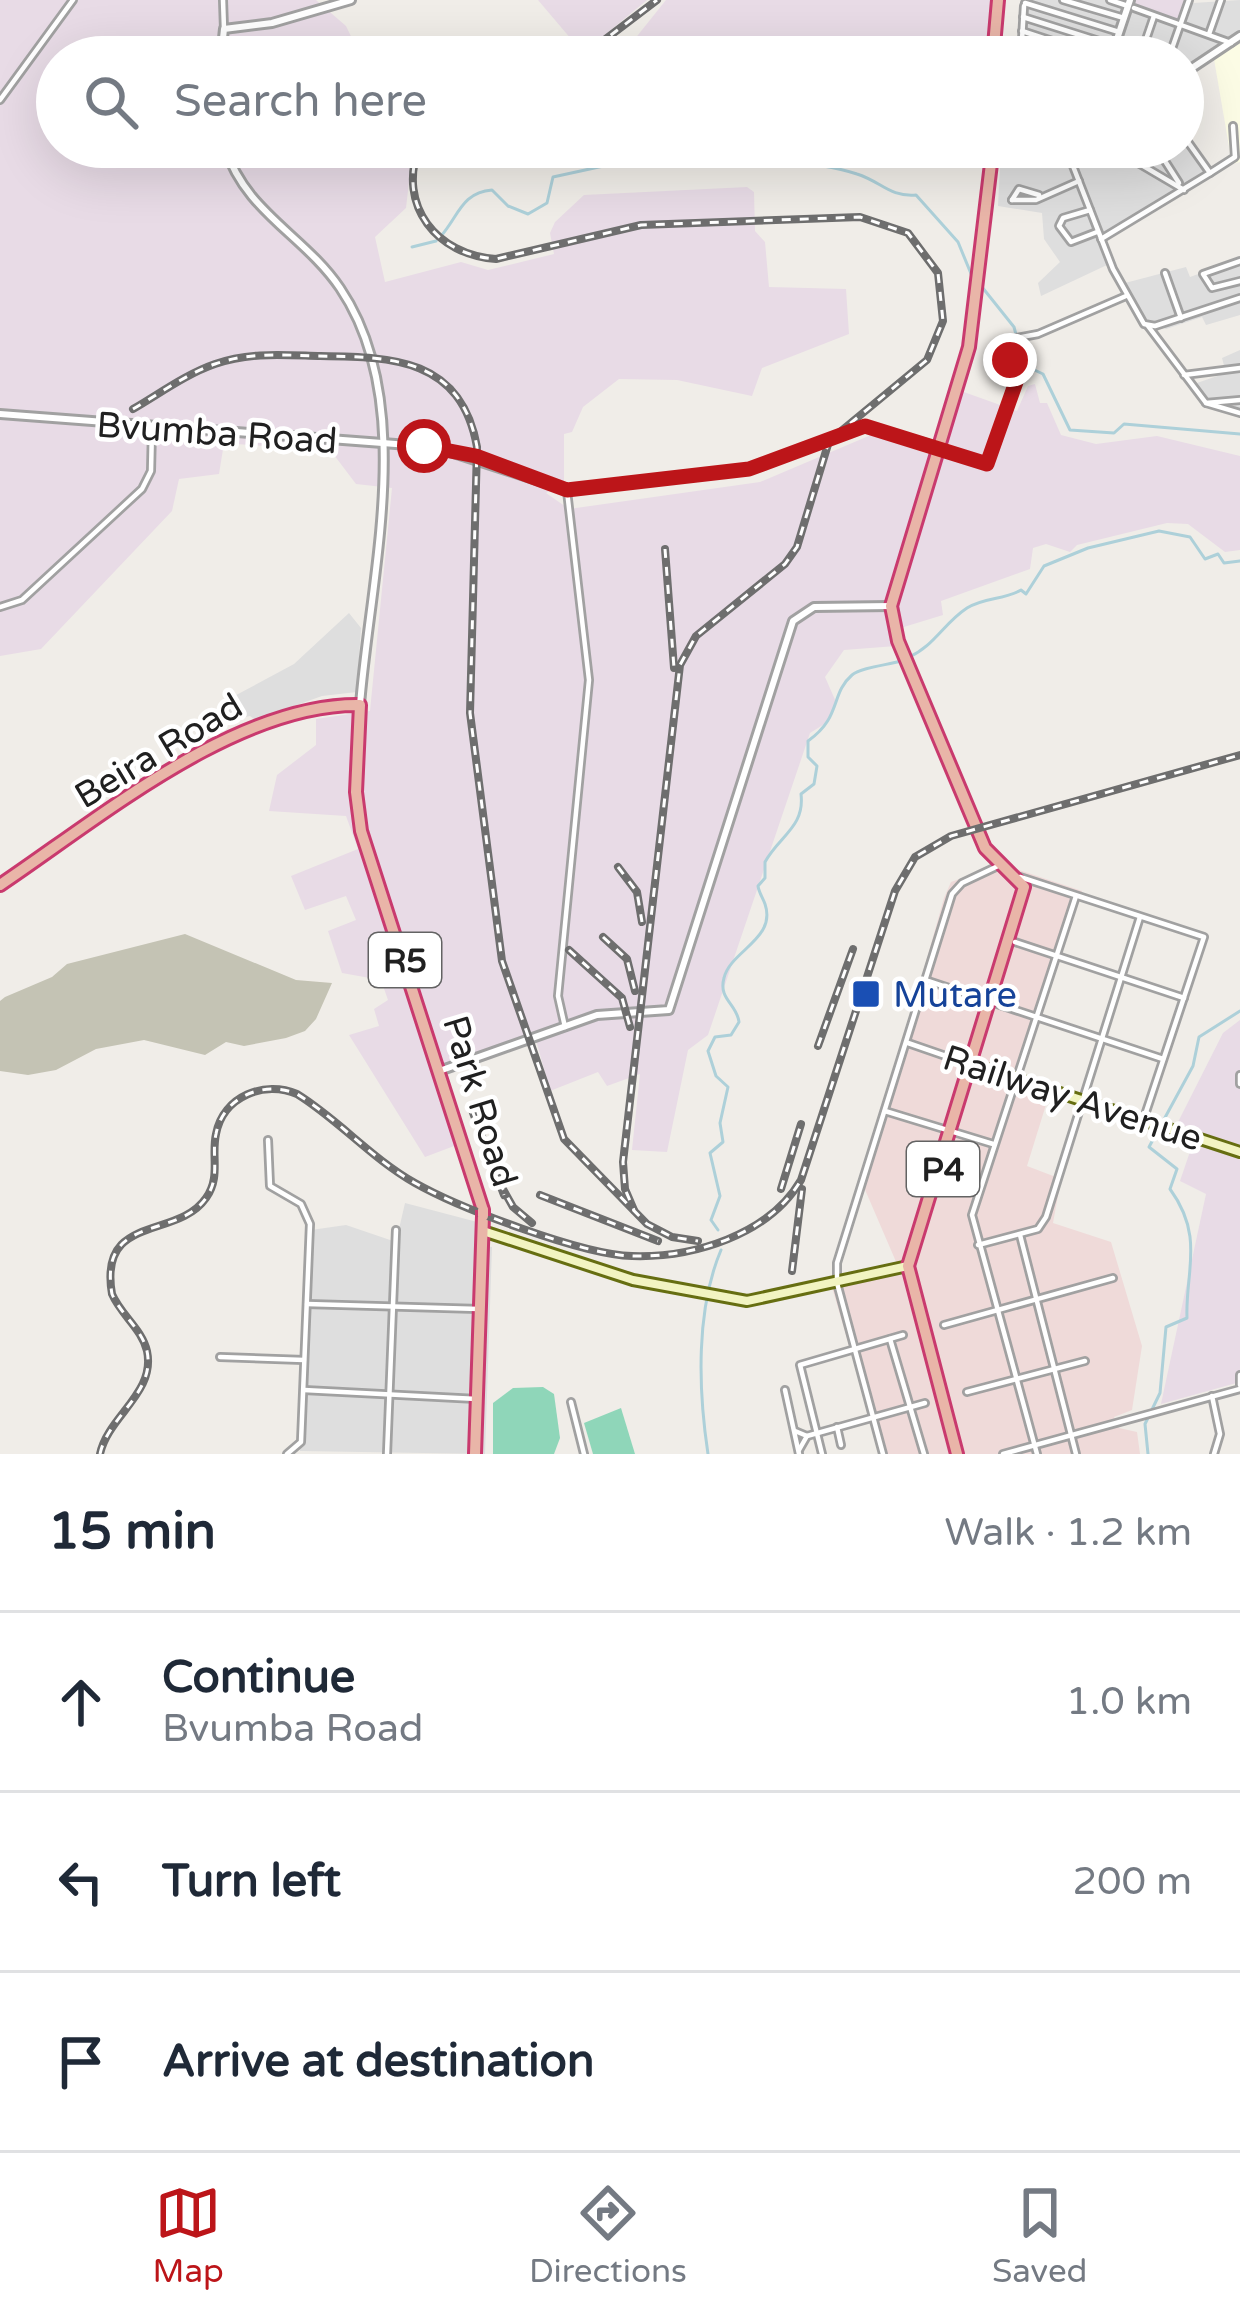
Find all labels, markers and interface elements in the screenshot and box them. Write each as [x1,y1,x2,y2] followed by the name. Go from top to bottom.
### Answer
[36,36,1204,168] search box
[78,69,144,135] icon: search
[174,75,427,129] text: Search here
[983,333,1037,387] route end
[95,404,339,463] street label: Bvumba Road
[397,419,451,473] route start
[67,684,250,818] street label: Beira Road
[369,933,441,987] road number: R5
[893,974,1017,1017] place label: Mutare
[850,978,882,1010] marker: Mutare
[433,1011,526,1192] street label: Park Road
[938,1036,1207,1161] street label: Railway Avenue
[907,1142,979,1196] road number: P4
[48,1501,216,1563] text: 15 min
[945,1509,1192,1556] text: Walk · 1.2 km
[162,1651,355,1705] text: Continue
[48,1669,114,1735] icon: ahead
[1066,1678,1192,1725] text: 1.0 km
[162,1705,423,1752] text: Bvumba Road
[48,1849,114,1915] icon: left
[162,1855,341,1909] text: Turn left
[1073,1858,1192,1905] text: 200 m
[48,2029,114,2095] icon: arrive
[162,2035,594,2089] text: Arrive at destination
[153,2180,224,2291] tab: Map
[529,2180,687,2291] tab: Directions
[992,2180,1087,2291] tab: Saved

